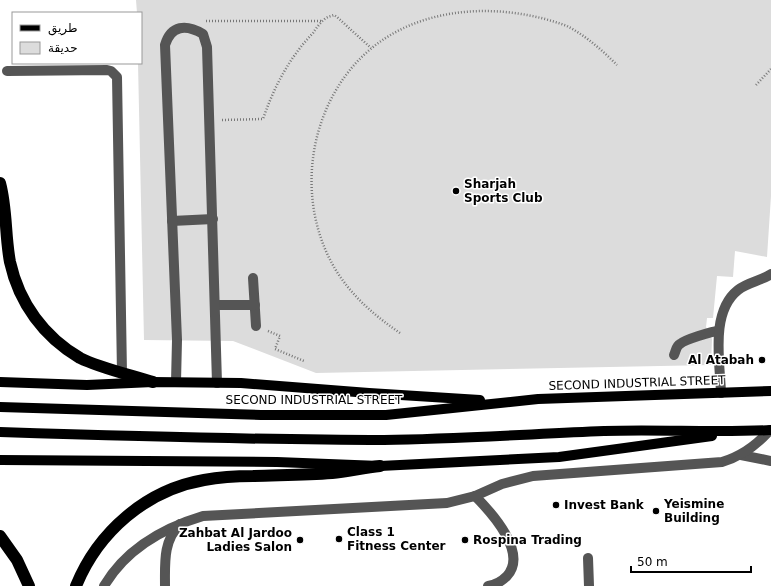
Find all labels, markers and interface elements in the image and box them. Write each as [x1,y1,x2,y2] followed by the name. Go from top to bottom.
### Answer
[12,12,142,64] legend
[48,21,78,36] text: طريق
[48,41,78,55] text: حديقة
[464,177,543,205] place label: Sharjah Sports Club
[451,186,461,196] marker: Sharjah Sports Club
[688,353,754,367] place label: Al Atabah
[757,355,767,365] marker: Al Atabah
[548,373,726,393] street label: SECOND INDUSTRIAL STREET
[226,393,403,407] street label: SECOND INDUSTRIAL STREET
[663,497,724,525] place label: Yeismine Building
[564,498,645,512] place label: Invest Bank
[551,500,561,510] marker: Invest Bank
[651,506,661,516] marker: Yeismine Building
[347,525,446,553] place label: Class 1 Fitness Center
[179,526,292,554] place label: Zahbat Al Jardoo Ladies Salon
[473,533,582,547] place label: Rospina Trading
[334,534,344,544] marker: Class 1 Fitness Center
[295,535,305,545] marker: Zahbat Al Jardoo Ladies Salon
[460,535,470,545] marker: Rospina Trading
[631,548,751,574] scale bar
[637,555,668,569] text: 50 m

